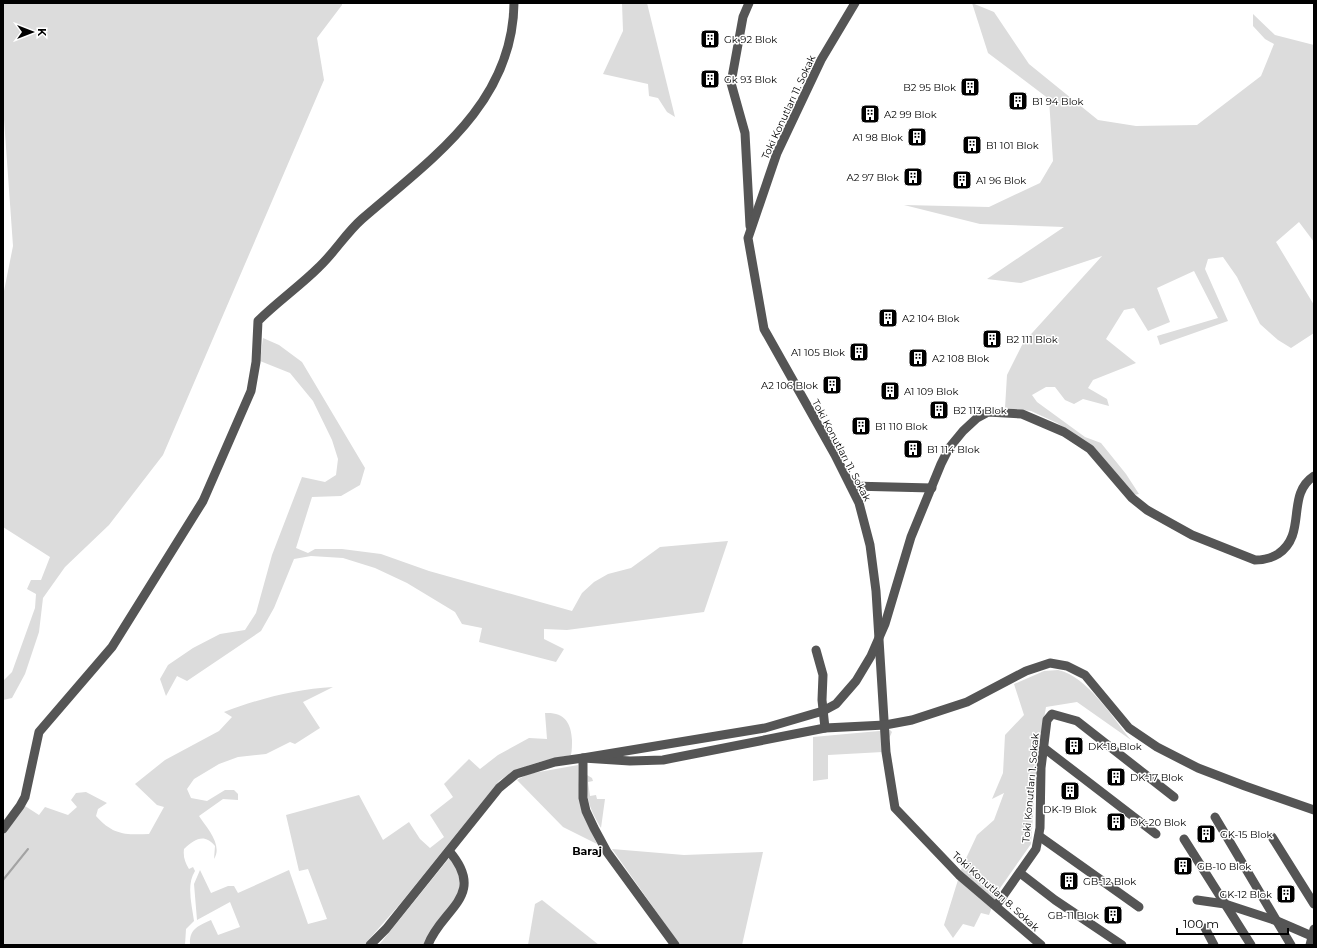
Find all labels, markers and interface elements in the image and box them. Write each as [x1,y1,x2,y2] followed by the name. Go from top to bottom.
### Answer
[12,12,52,52] north arrow
[35,28,49,37] text: K
[699,28,721,50] building icon: Gk 92 Blok
[724,33,777,46] place label: Gk 92 Blok
[759,53,818,161] street label: Toki Konutları 11. Sokak
[699,68,721,90] building icon: Gk 93 Blok
[724,73,777,86] place label: Gk 93 Blok
[959,76,981,98] building icon: B2 95 Blok
[903,81,956,94] place label: B2 95 Blok
[1007,90,1029,112] building icon: B1 94 Blok
[1032,95,1084,108] place label: B1 94 Blok
[859,103,881,125] building icon: A2 99 Blok
[884,108,937,121] place label: A2 99 Blok
[906,126,928,148] building icon: A1 98 Blok
[852,131,903,144] place label: A1 98 Blok
[961,134,983,156] building icon: B1 101 Blok
[986,139,1039,152] place label: B1 101 Blok
[902,166,924,188] building icon: A2 97 Blok
[951,169,973,191] building icon: A1 96 Blok
[847,171,899,184] place label: A2 97 Blok
[976,174,1026,187] place label: A1 96 Blok
[877,307,899,329] building icon: A2 104 Blok
[902,312,959,325] place label: A2 104 Blok
[981,328,1003,350] building icon: B2 111 Blok
[1006,333,1058,346] place label: B2 111 Blok
[848,341,870,363] building icon: A1 105 Blok
[791,346,845,359] place label: A1 105 Blok
[907,347,929,369] building icon: A2 108 Blok
[932,352,989,365] place label: A2 108 Blok
[821,374,843,396] building icon: A2 106 Blok
[761,379,818,392] place label: A2 106 Blok
[879,380,901,402] building icon: A1 109 Blok
[904,385,958,398] place label: A1 109 Blok
[809,397,874,503] street label: Toki Konutları 11. Sokak
[928,399,950,421] building icon: B2 113 Blok
[953,404,1007,417] place label: B2 113 Blok
[850,415,872,437] building icon: B1 110 Blok
[875,420,928,433] place label: B1 110 Blok
[902,438,924,460] building icon: B1 114 Blok
[927,443,980,456] place label: B1 114 Blok
[1019,733,1042,843] street label: Toki Konutları 1. Sokak
[1063,735,1085,757] building icon: DK-18 Blok
[1088,740,1142,753] place label: DK-18 Blok
[1105,766,1127,788] building icon: DK-17 Blok
[1130,771,1183,784] place label: DK-17 Blok
[1059,780,1081,802] building icon: DK-19 Blok
[1043,803,1097,816] place label: DK-19 Blok
[1105,811,1127,833] building icon: DK-20 Blok
[1130,816,1186,829] place label: DK-20 Blok
[1195,823,1217,845] building icon: GK-15 Blok
[1220,828,1273,841] place label: GK-15 Blok
[572,844,602,858] district label: Baraj
[949,849,1042,934] street label: Toki Konutları 8. Sokak
[1172,855,1194,877] building icon: GB-10 Blok
[1197,860,1251,873] place label: GB-10 Blok
[1058,870,1080,892] building icon: GB-12 Blok
[1083,875,1136,888] place label: GB-12 Blok
[1275,883,1297,905] building icon: GK-12 Blok
[1219,888,1272,901] place label: GK-12 Blok
[1102,904,1124,926] building icon: GB-11 Blok
[1048,909,1099,922] place label: GB-11 Blok
[1177,910,1288,936] scale bar
[1183,916,1219,931] text: 100 m

